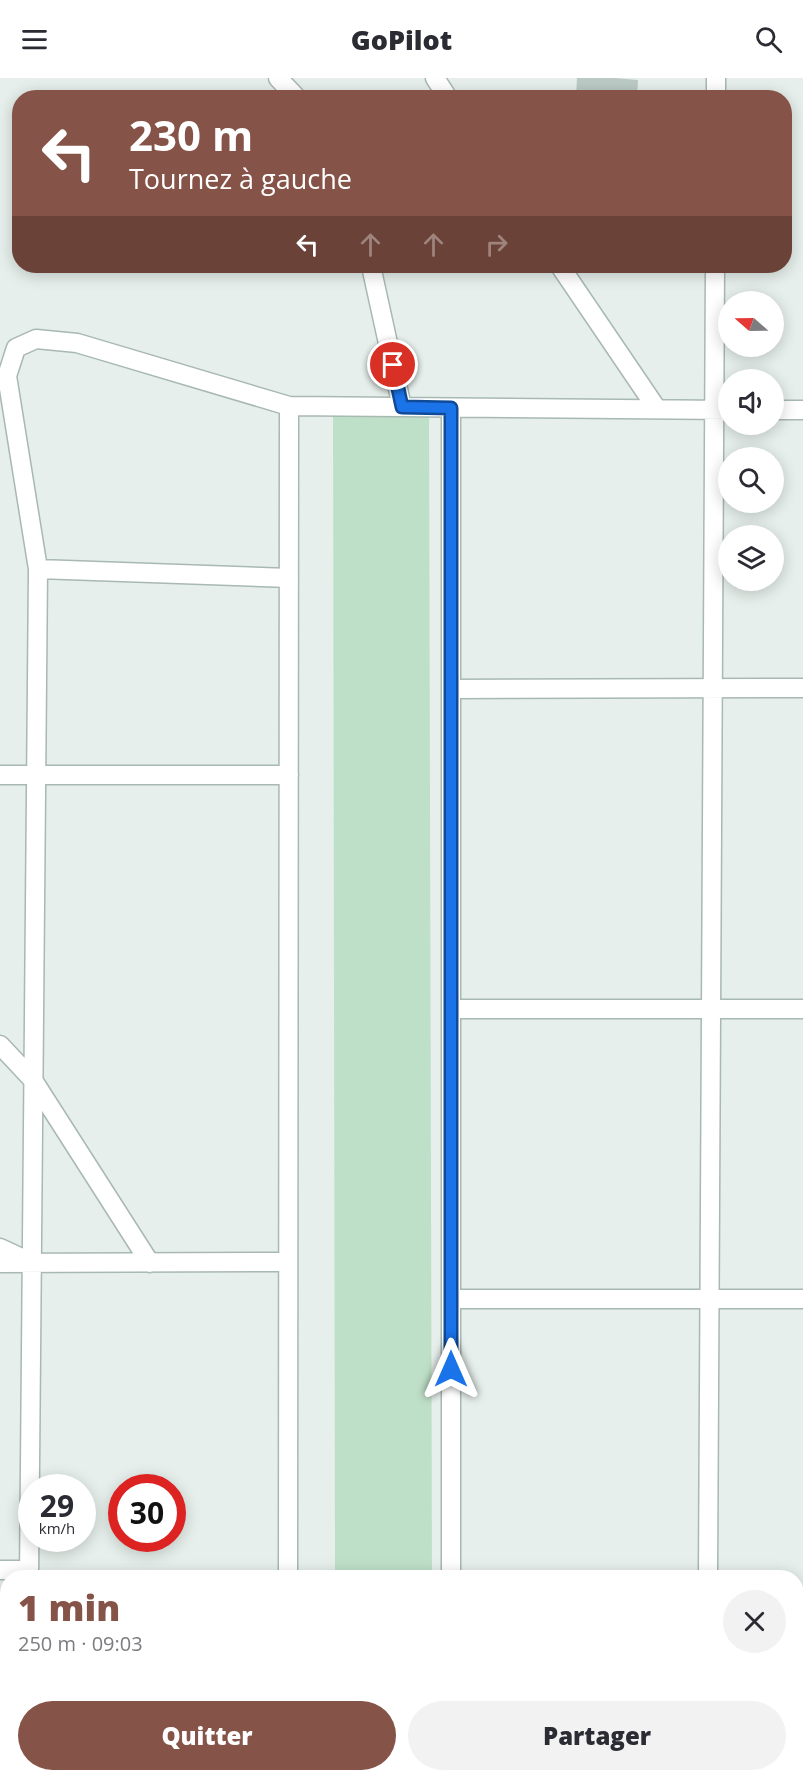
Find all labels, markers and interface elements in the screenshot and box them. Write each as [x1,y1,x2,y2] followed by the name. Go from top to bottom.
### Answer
[351,21,452,58] text: GoPilot
[18,23,51,56] icon: menu
[752,23,785,56] icon: search
[129,106,253,163] text: 230 m
[30,114,108,192] icon: left
[129,160,352,197] text: Tournez à gauche
[291,228,324,261] icon: left
[354,228,387,261] icon: ahead
[417,228,450,261] icon: ahead
[480,228,513,261] icon: right
[718,291,784,357] north arrow
[718,291,784,591] map controls
[367,339,418,390] pin
[376,348,409,381] icon: arrive
[718,369,784,435] button: sound
[718,447,784,513] button: search
[718,525,784,591] button: layers
[419,1337,483,1401] position arrow
[108,1474,186,1552] speed limit sign: 30
[40,1485,74,1526] text: 29
[39,1518,75,1538] text: km/h
[18,1583,120,1632] text: 1 min
[723,1590,786,1653] button: close
[18,1630,143,1657] text: 250 m · 09:03
[18,1701,396,1770] button: Quitter
[408,1701,786,1770] button: Partager

